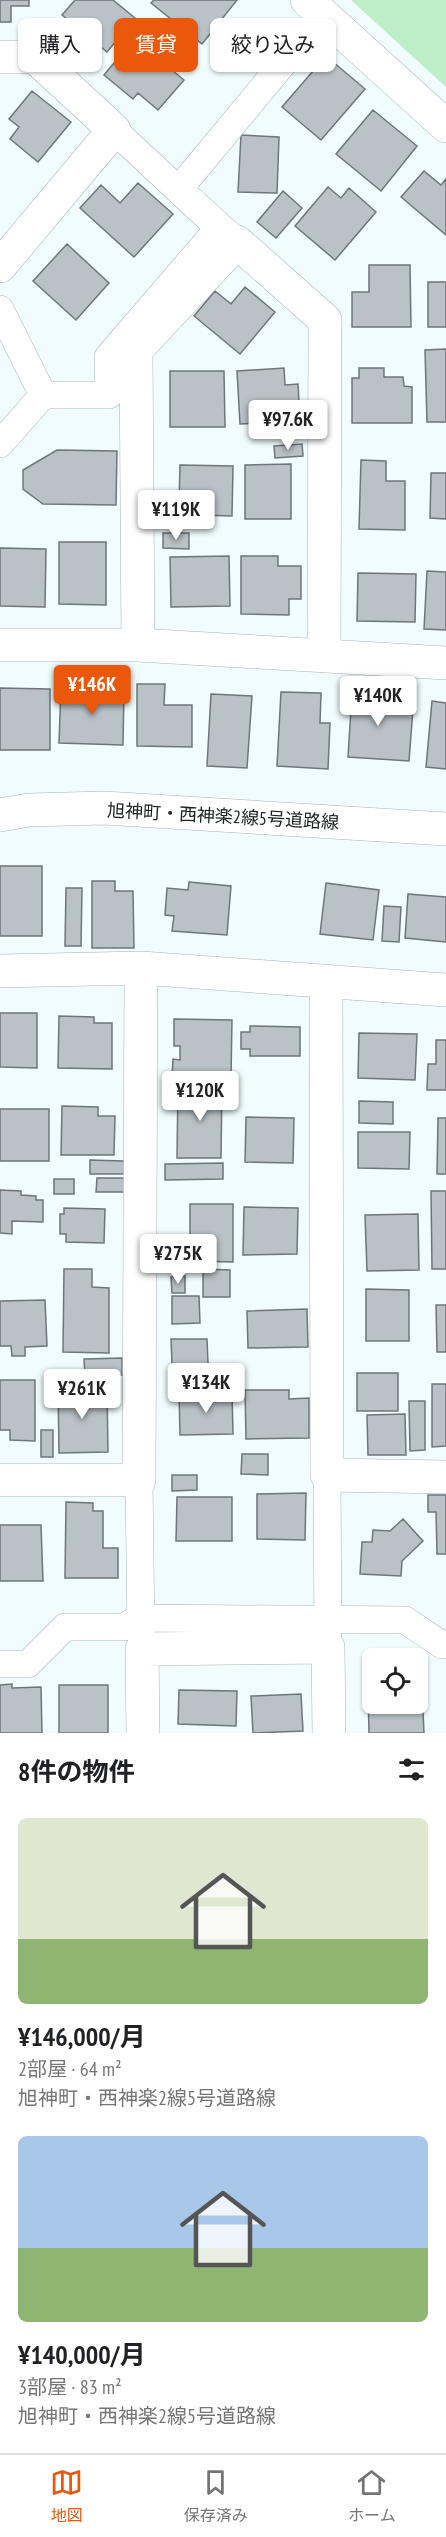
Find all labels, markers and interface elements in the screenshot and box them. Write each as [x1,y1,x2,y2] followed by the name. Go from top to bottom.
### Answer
[18,18,102,72] chip: 購入
[114,18,198,72] chip: 賃貸
[210,18,336,72] chip: 絞り込み
[239,400,337,451] pin: ¥97.6K
[263,406,313,432] text: ¥97.6K
[134,490,218,541] pin: ¥119K
[152,496,200,522] text: ¥119K
[50,665,134,716] pin: ¥146K
[68,671,116,697] text: ¥146K
[336,676,420,727] pin: ¥140K
[354,682,402,708] text: ¥140K
[106,798,340,834] street label: 旭神町・西神楽2線5号道路線
[158,1071,242,1122] pin: ¥120K
[176,1077,224,1103] text: ¥120K
[136,1234,220,1285] pin: ¥275K
[154,1240,202,1266] text: ¥275K
[164,1363,248,1414] pin: ¥134K
[40,1369,124,1420] pin: ¥261K
[182,1369,230,1395] text: ¥134K
[58,1375,106,1401] text: ¥261K
[362,1648,428,1714] map controls
[362,1648,428,1714] button: locate
[395,1753,428,1786] icon: filters
[18,1755,134,1788] text: 8件の物件
[169,1857,277,1965] icon: home
[18,2020,146,2053] text: ¥146,000/月
[18,2056,122,2082] text: 2部屋 · 64 m²
[18,2085,276,2111] text: 旭神町・西神楽2線5号道路線
[169,2175,277,2283] icon: home
[18,2338,146,2371] text: ¥140,000/月
[18,2374,122,2400] text: 3部屋 · 83 m²
[18,2403,276,2429] text: 旭神町・西神楽2線5号道路線
[50,2466,83,2526] tab: 地図
[184,2466,248,2526] tab: 保存済み
[348,2466,396,2526] tab: ホーム

